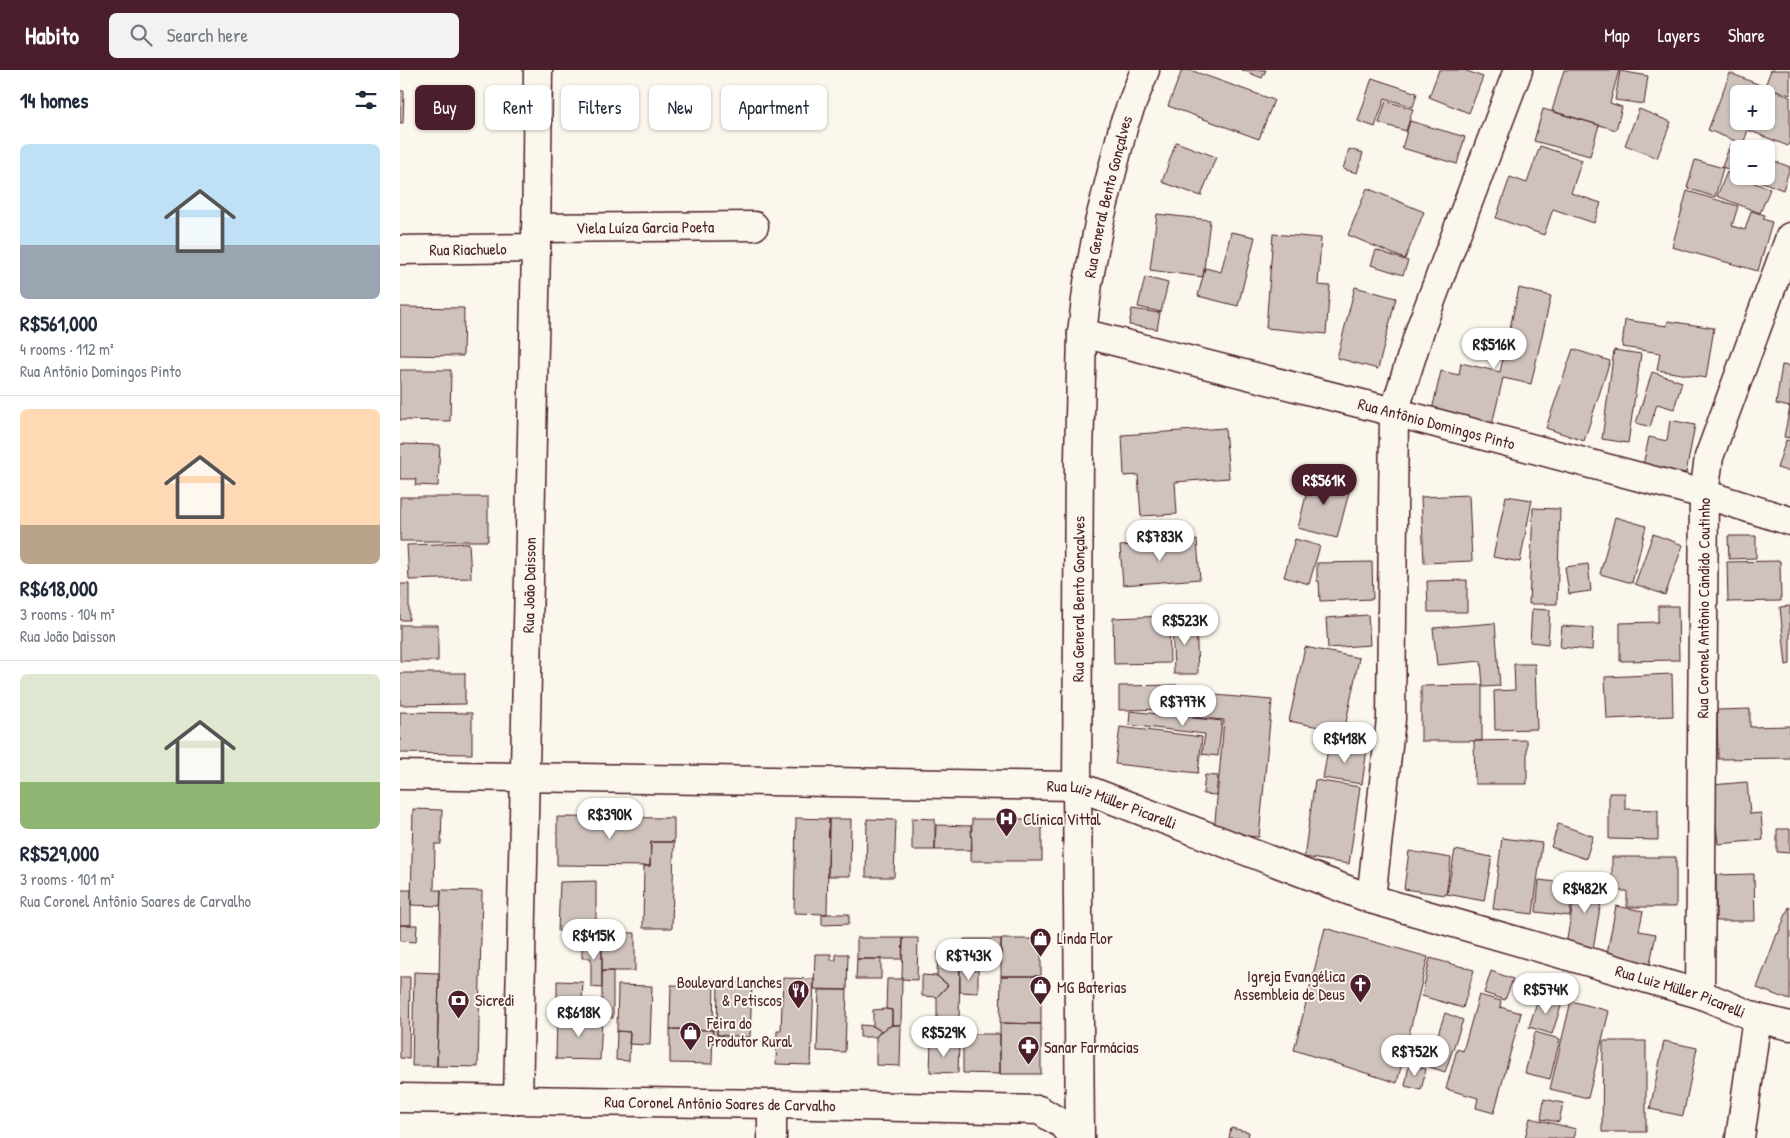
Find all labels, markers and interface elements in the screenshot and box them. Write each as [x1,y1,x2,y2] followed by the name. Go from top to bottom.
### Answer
[109,13,459,58] search box
[25,19,79,51] text: Habito
[127,21,155,49] icon: search
[167,22,248,48] text: Search here
[1604,23,1630,48] text: Map
[1658,23,1700,48] text: Layers
[1728,23,1765,48] text: Share
[415,85,475,130] chip: Buy
[485,85,551,130] chip: Rent
[561,85,639,130] chip: Filters
[649,85,711,130] chip: New
[721,85,827,130] chip: Apartment
[1730,85,1775,185] map controls
[1730,85,1775,130] button: +
[20,86,88,115] text: 14 homes
[352,86,380,114] icon: filters
[1078,112,1137,280] street label: Rua General Bento Gonçalves
[1730,140,1775,185] button: −
[155,176,245,266] icon: home
[576,215,714,239] street label: Viela Luíza Garcia Poeta
[429,237,507,261] street label: Rua Riachuelo
[20,309,98,338] text: R$561,000
[1453,328,1535,370] pin: R$516K
[1473,333,1515,355] text: R$516K
[20,338,114,360] text: 4 rooms · 112 m²
[20,360,181,382] text: Rua Antônio Domingos Pinto
[1356,392,1518,455] street label: Rua Antônio Domingos Pinto
[155,442,245,532] icon: home
[1283,464,1365,506] pin: R$561K
[1303,469,1345,491] text: R$561K
[1691,497,1715,718] street label: Rua Coronel Antônio Cândido Coutinho
[1067,516,1090,682] street label: Rua General Bento Gonçalves
[1119,520,1201,562] pin: R$783K
[1137,525,1183,547] text: R$783K
[517,537,541,633] street label: Rua João Daisson
[20,574,98,603] text: R$618,000
[20,603,115,625] text: 3 rooms · 104 m²
[1144,604,1226,646] pin: R$523K
[1162,609,1208,631] text: R$523K
[20,625,116,647] text: Rua João Daisson
[1142,684,1224,727] pin: R$797K
[1160,690,1206,712] text: R$797K
[155,707,245,797] icon: home
[1304,722,1386,764] pin: R$418K
[1324,727,1366,749] text: R$418K
[1047,775,1180,834] street label: Rua Luiz Müller Picarelli
[569,798,651,840] pin: R$390K
[588,803,632,825] text: R$390K
[995,807,1019,838] hospital icon: Clínica Vittal
[1023,808,1101,830] place label: Clínica Vittal
[20,839,99,868] text: R$529,000
[20,868,115,890] text: 3 rooms · 101 m²
[1544,872,1626,914] pin: R$482K
[1563,877,1607,899] text: R$482K
[20,890,251,912] text: Rua Coronel Antônio Soares de Carvalho
[553,918,635,961] pin: R$415K
[573,924,615,946] text: R$415K
[1029,926,1053,957] shop icon: Linda Flor
[1057,927,1113,949] place label: Linda Flor
[928,938,1010,981] pin: R$743K
[947,944,991,966] text: R$743K
[1613,959,1749,1023] street label: Rua Luiz Müller Picarelli
[1234,965,1345,1005] place label: Igreja Evangélica Assembleia de Deus
[677,971,782,1011] place label: Boulevard Lanches & Petiscos
[1505,972,1587,1015] pin: R$574K
[1349,973,1373,1004] church icon: Igreja Evangélica Assembleia de Deus
[1029,975,1053,1006] shop icon: MG Baterias
[1057,976,1126,998] place label: MG Baterias
[1524,978,1568,1000] text: R$574K
[786,979,810,1010] restaurant icon: Boulevard Lanches & Petiscos
[447,988,471,1019] bank icon: Sicredi
[475,989,515,1011] place label: Sicredi
[538,996,620,1038] pin: R$618K
[558,1001,600,1023] text: R$618K
[706,1012,793,1052] place label: Feira do Produtor Rural
[903,1016,985,1058] pin: R$529K
[679,1020,703,1051] shop icon: Feira do Produtor Rural
[922,1021,966,1043] text: R$529K
[1374,1034,1456,1077] pin: R$752K
[1016,1035,1040,1066] pharmacy icon: Sanar Farmácias
[1044,1036,1139,1058] place label: Sanar Farmácias
[1392,1040,1438,1062] text: R$752K
[604,1090,836,1116] street label: Rua Coronel Antônio Soares de Carvalho

